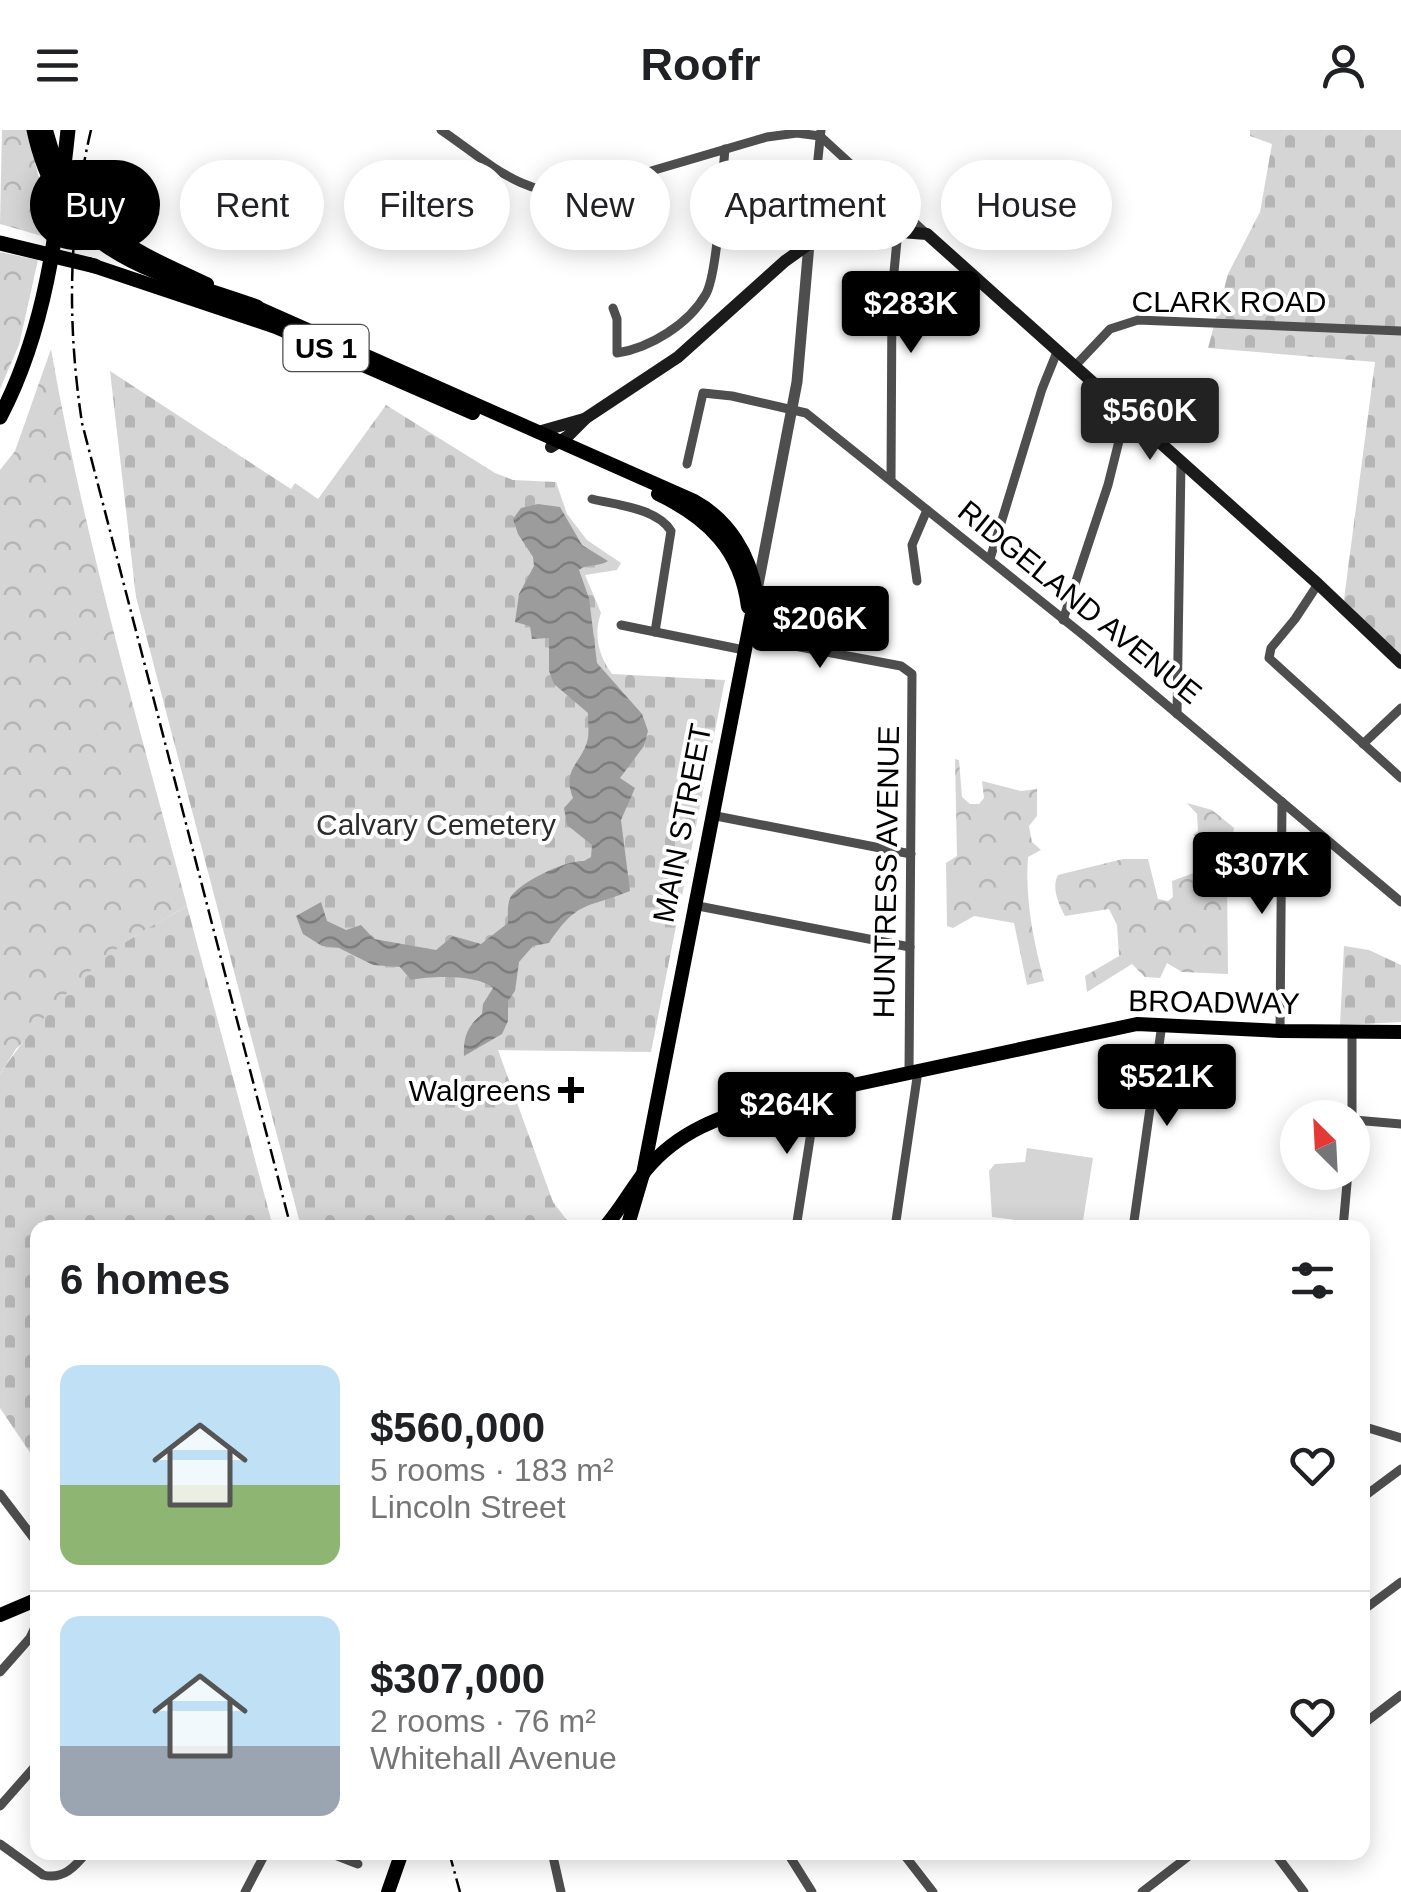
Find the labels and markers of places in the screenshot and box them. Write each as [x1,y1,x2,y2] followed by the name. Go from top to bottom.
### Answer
[841,271,981,356] pin: $283K
[1080,378,1220,463] pin: $560K
[750,586,890,671] pin: $206K
[1192,832,1332,917] pin: $307K
[1097,1044,1237,1129] pin: $521K
[717,1072,857,1157] pin: $264K
[409,1074,551,1107] place label: Walgreens
[560,1079,582,1101] marker: Walgreens

